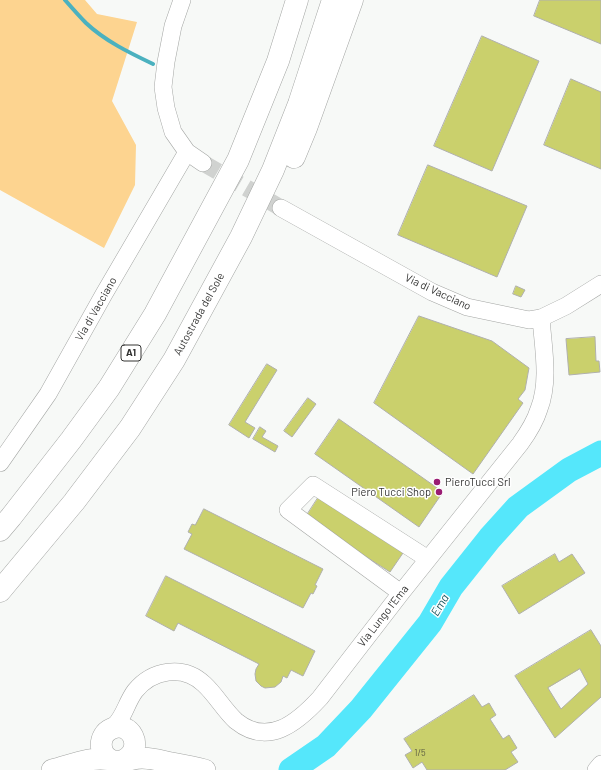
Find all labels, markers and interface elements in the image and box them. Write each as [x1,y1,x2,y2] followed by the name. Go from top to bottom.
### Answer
[171,270,227,358] street label: Autostrada del Sole
[403,271,473,313] street label: Via di Vacciano
[72,275,120,343] street label: Via di Vacciano
[121,345,141,361] road number: A1
[445,475,511,489] place label: PieroTucci Srl
[432,477,442,487] marker: PieroTucci Srl
[351,485,431,499] place label: Piero Tucci Shop
[434,487,444,497] marker: Piero Tucci Shop
[355,583,411,649] street label: Via Lungo l'Ema
[428,591,452,619] water label: Ema
[414,748,426,758] house number: 1/5

